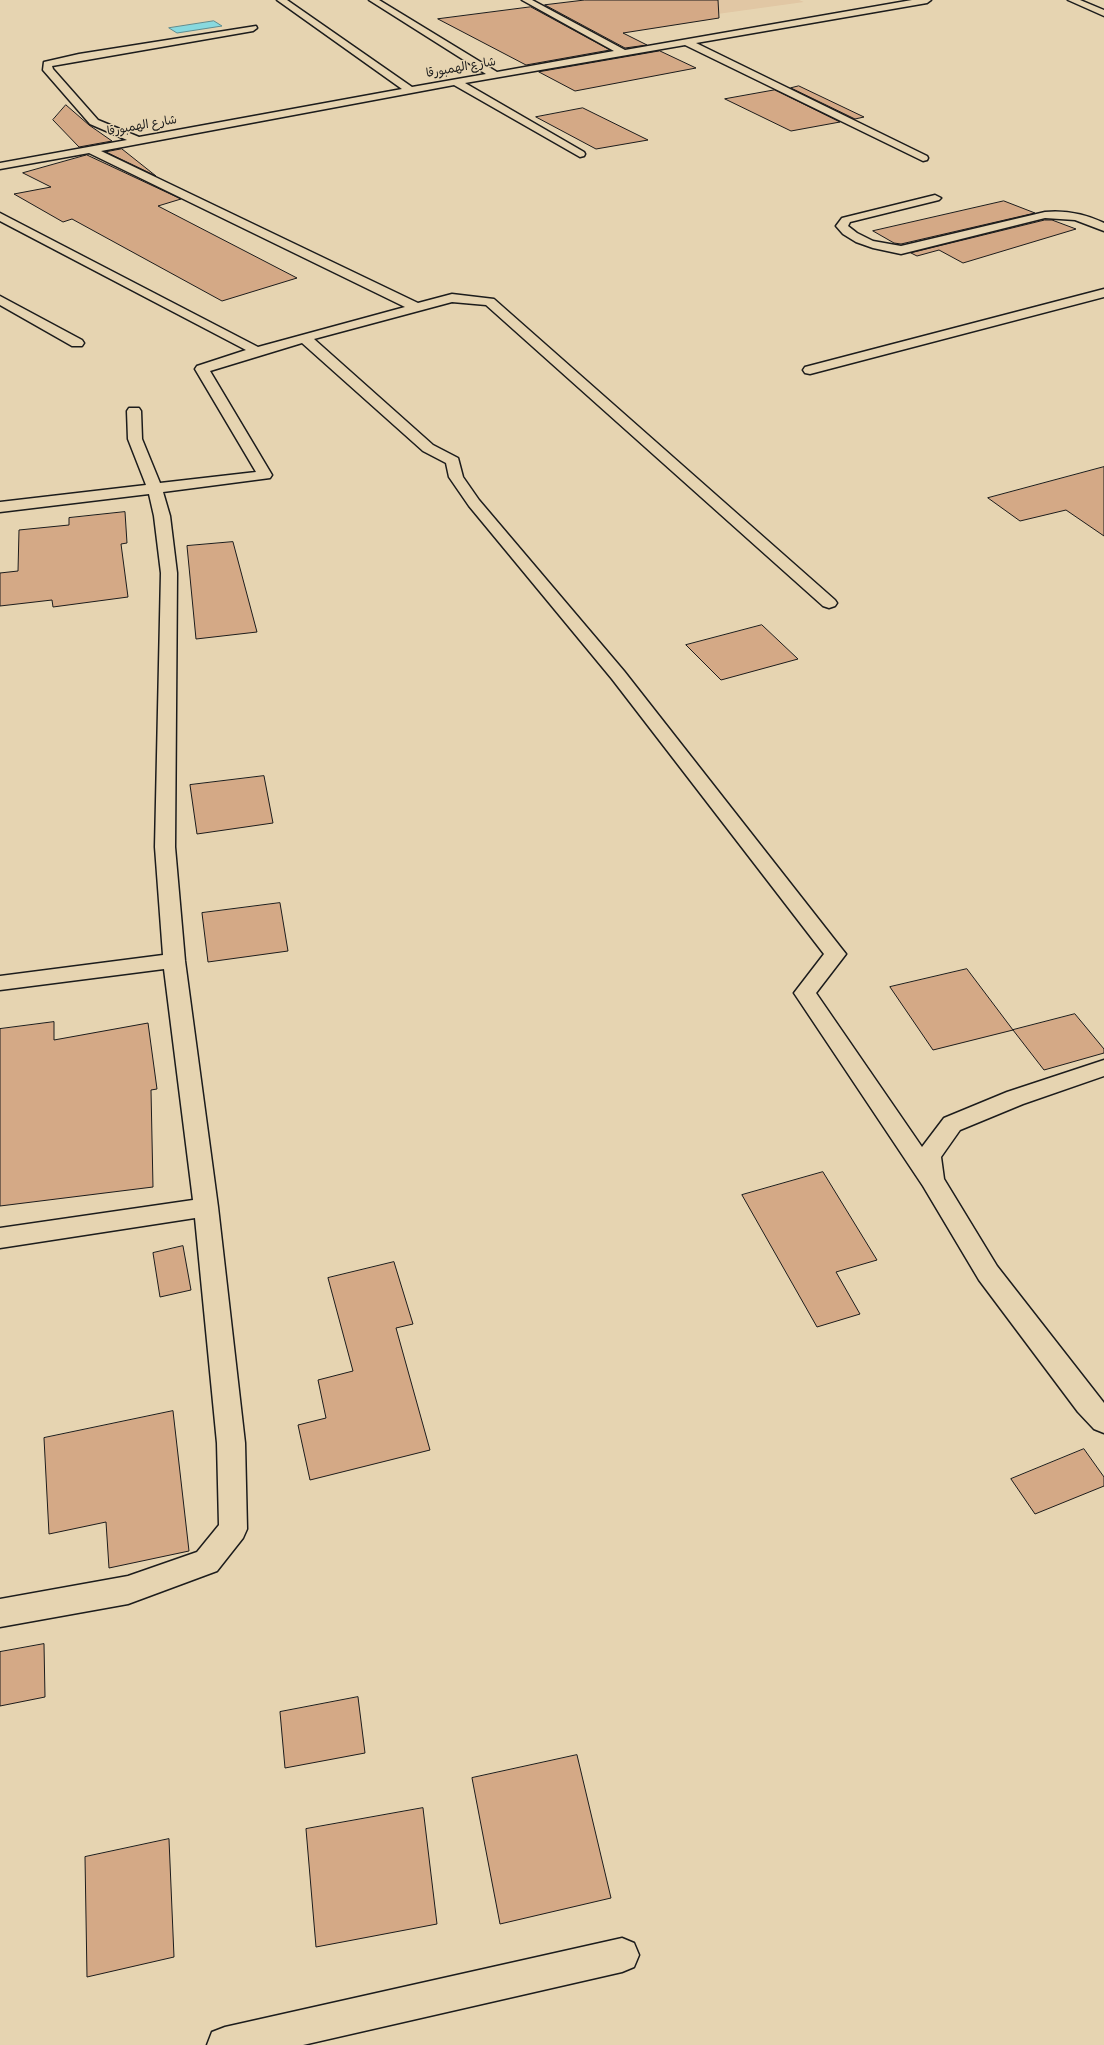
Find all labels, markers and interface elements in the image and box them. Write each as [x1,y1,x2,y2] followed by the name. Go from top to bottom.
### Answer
[425,55,497,81] street label: شارع الهمبورقا
[106,113,178,139] street label: شارع الهمبورقا

